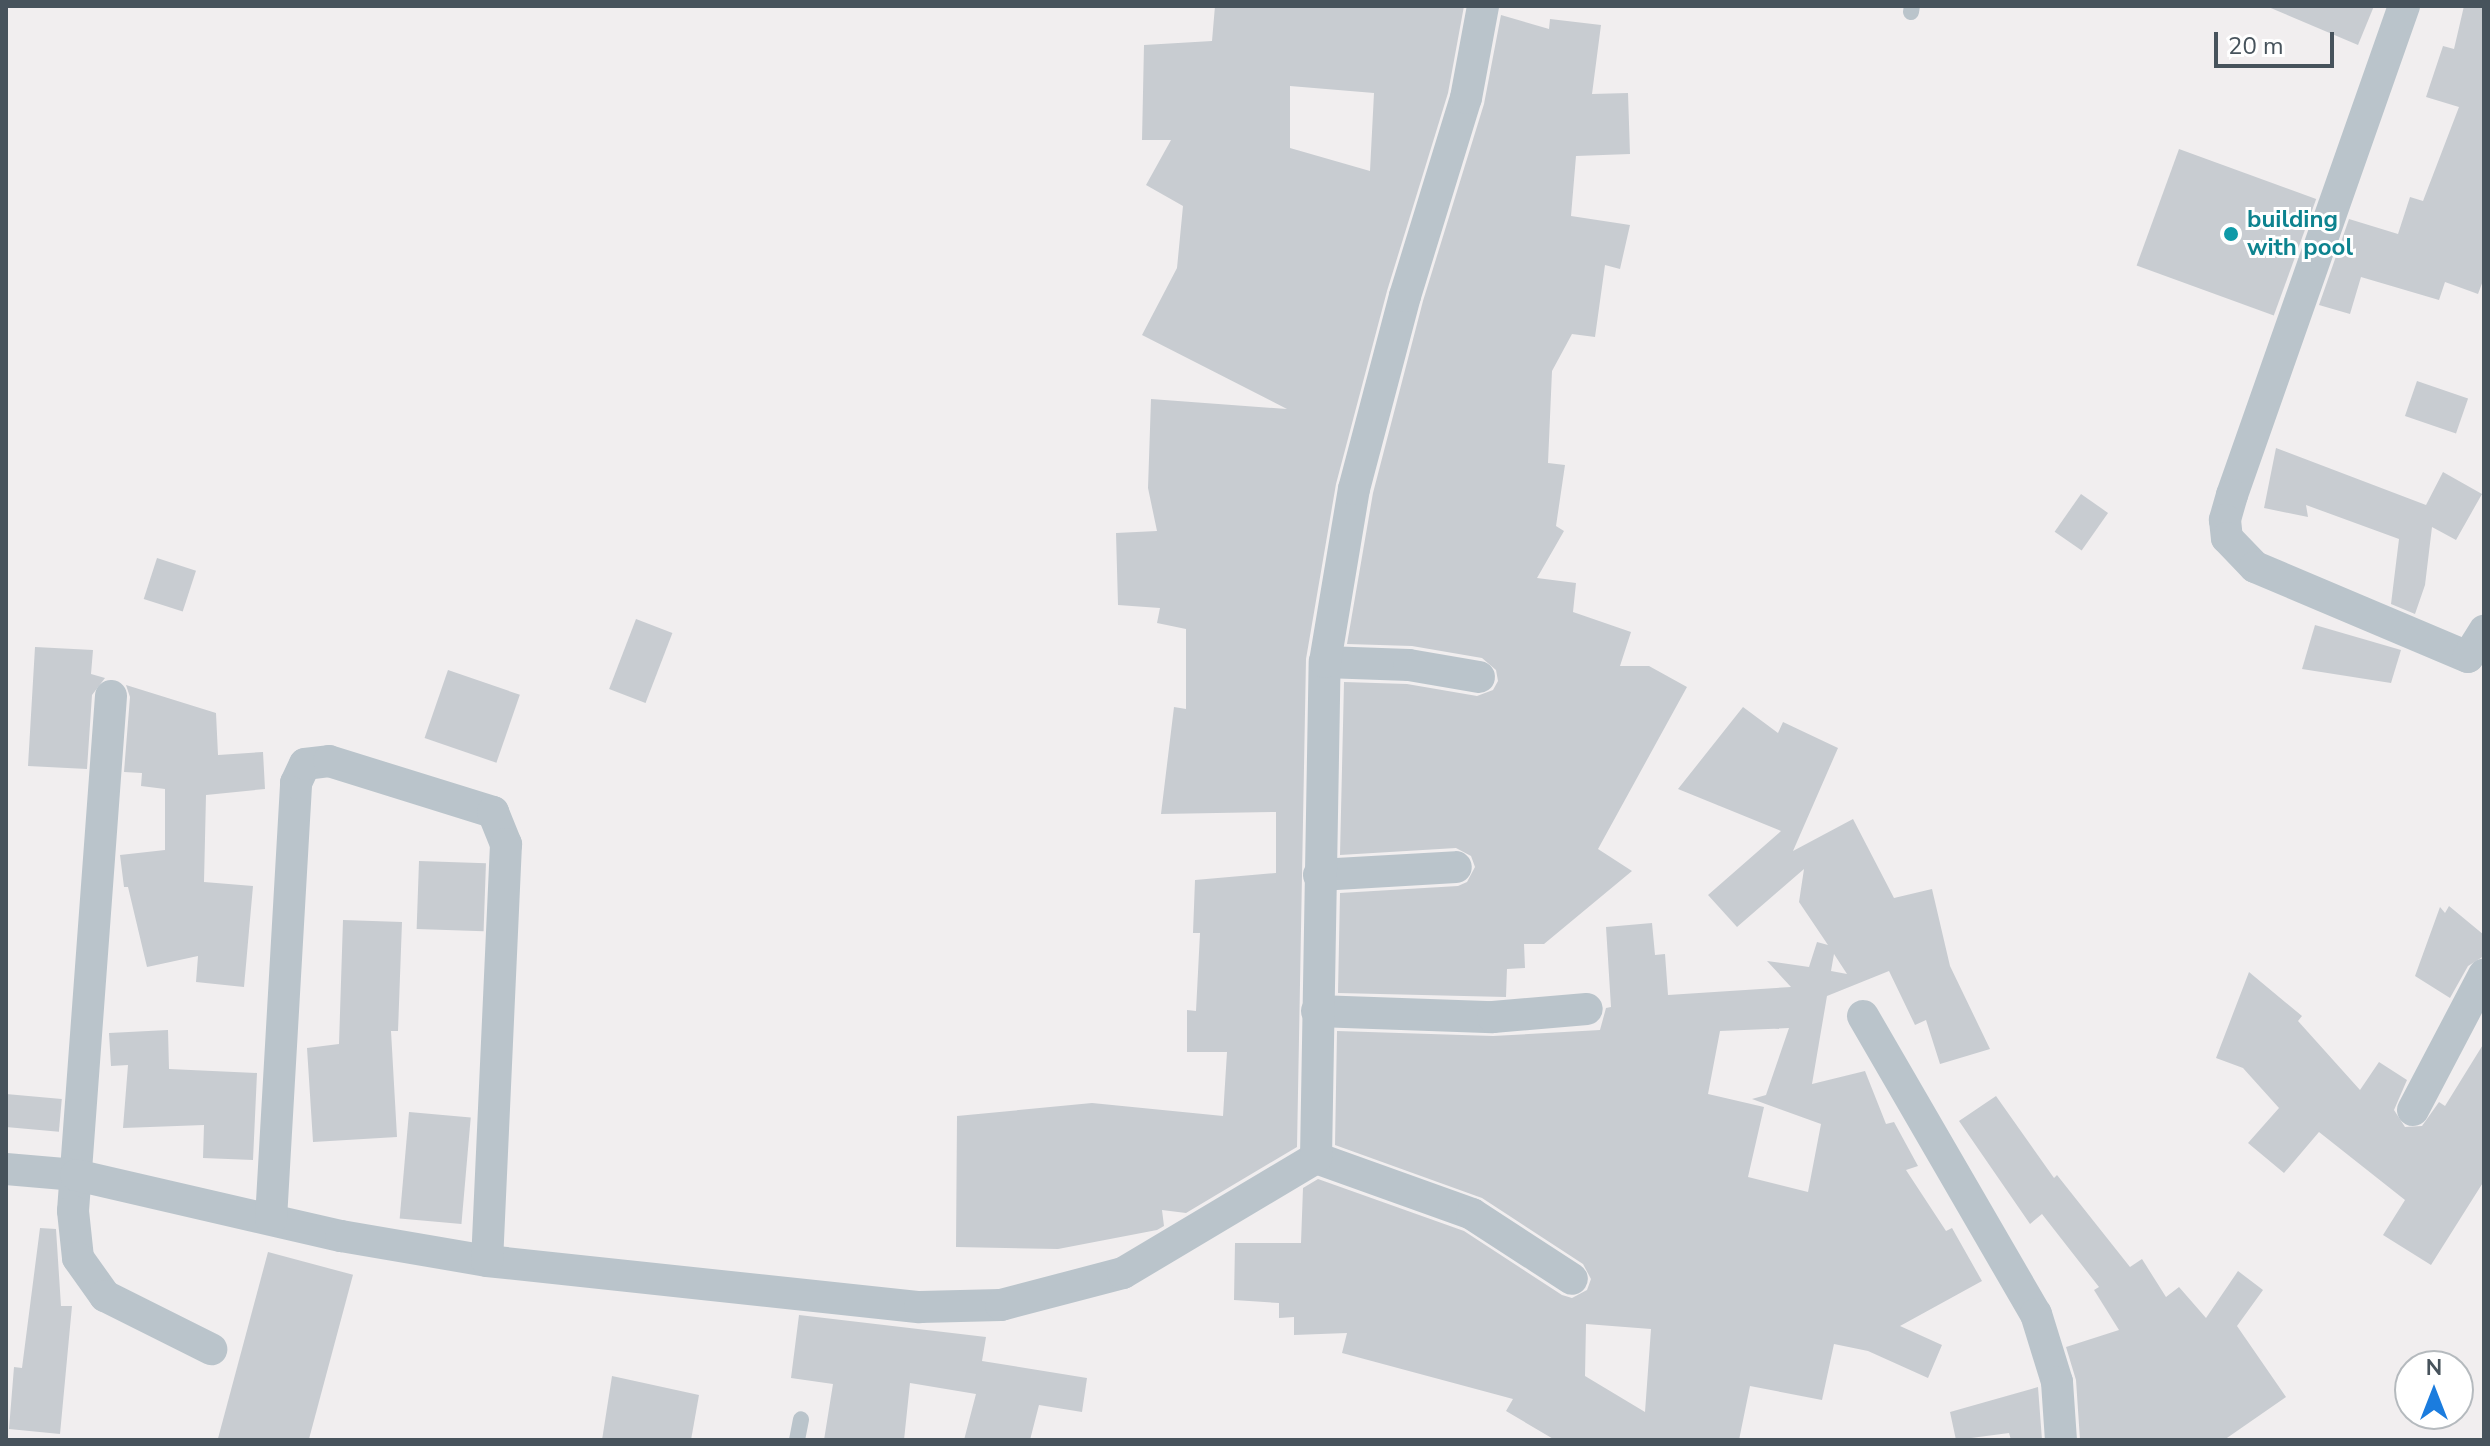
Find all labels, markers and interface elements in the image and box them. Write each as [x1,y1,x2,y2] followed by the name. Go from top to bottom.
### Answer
[2218,16,2338,66] scale bar
[2228,30,2284,62] text: 20 m
[2247,206,2353,262] place label: building with pool
[2222,225,2240,243] marker: building with pool
[2394,1350,2474,1430] north arrow
[2426,1353,2442,1383] text: N

